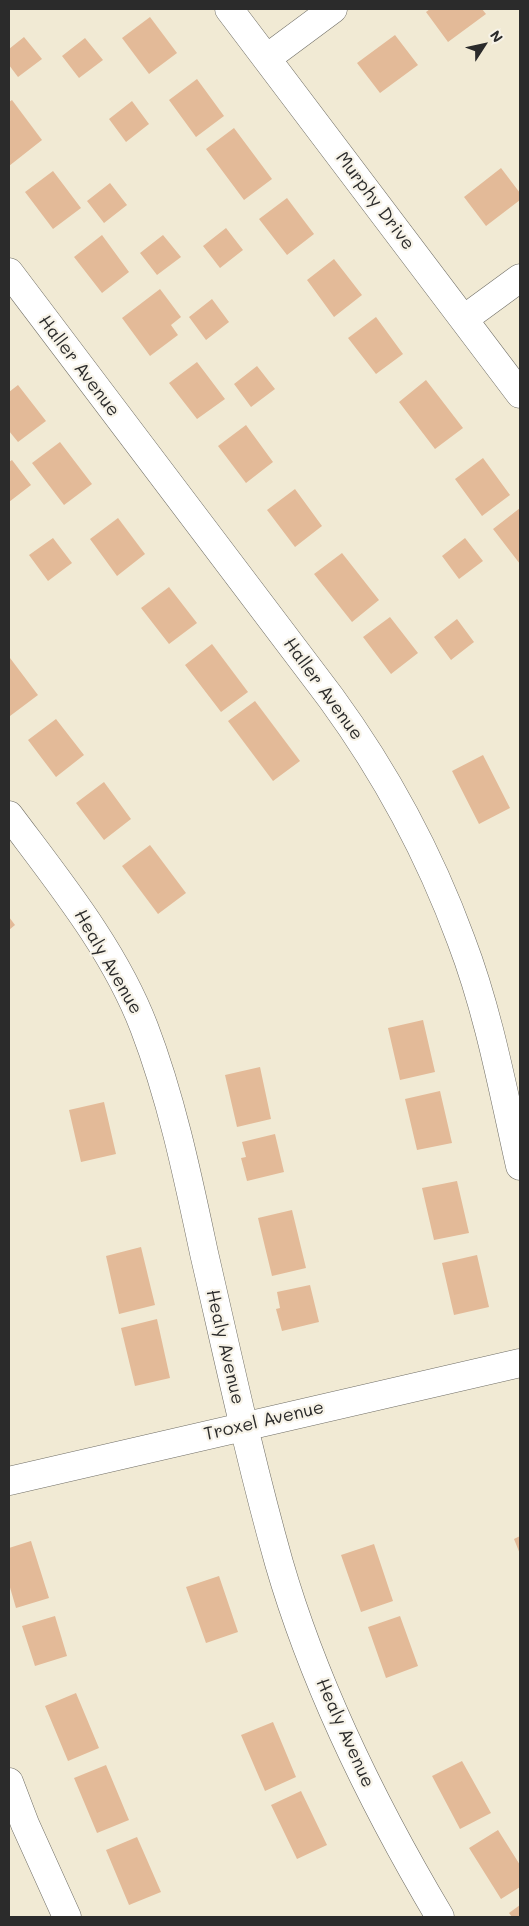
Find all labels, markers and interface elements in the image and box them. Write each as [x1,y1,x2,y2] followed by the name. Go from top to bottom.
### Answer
[459,20,509,70] north arrow
[486,26,508,46] text: N
[331,148,419,254] street label: Murphy Drive
[34,311,124,421] street label: Haller Avenue
[279,634,367,744] street label: Haller Avenue
[69,906,147,1018] street label: Healy Avenue
[201,1287,249,1407] street label: Healy Avenue
[202,1397,326,1445] street label: Troxel Avenue
[311,1675,379,1791] street label: Healy Avenue

